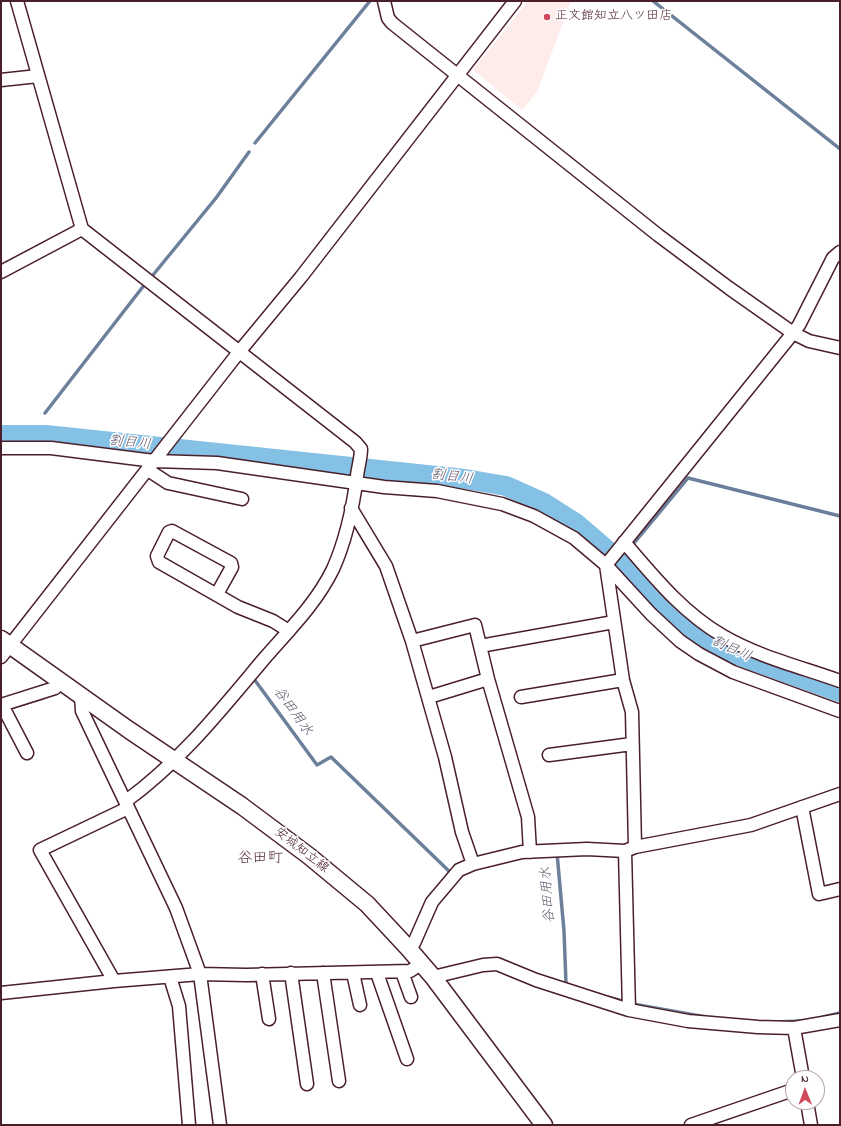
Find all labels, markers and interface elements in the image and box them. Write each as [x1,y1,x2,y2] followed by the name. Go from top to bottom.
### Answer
[555,9,672,25] place label: 正文館知立八ツ田店
[542,12,552,22] marker: 正文館知立八ツ田店
[108,433,152,455] water label: 割目川
[430,467,474,489] water label: 割目川
[708,634,754,666] water label: 割目川
[269,684,315,740] water label: 谷田用水
[271,825,331,877] street label: 安城知立線
[238,851,282,869] district label: 谷田町
[539,866,559,924] water label: 谷田用水
[785,1070,825,1110] north arrow
[801,1071,809,1087] text: N

